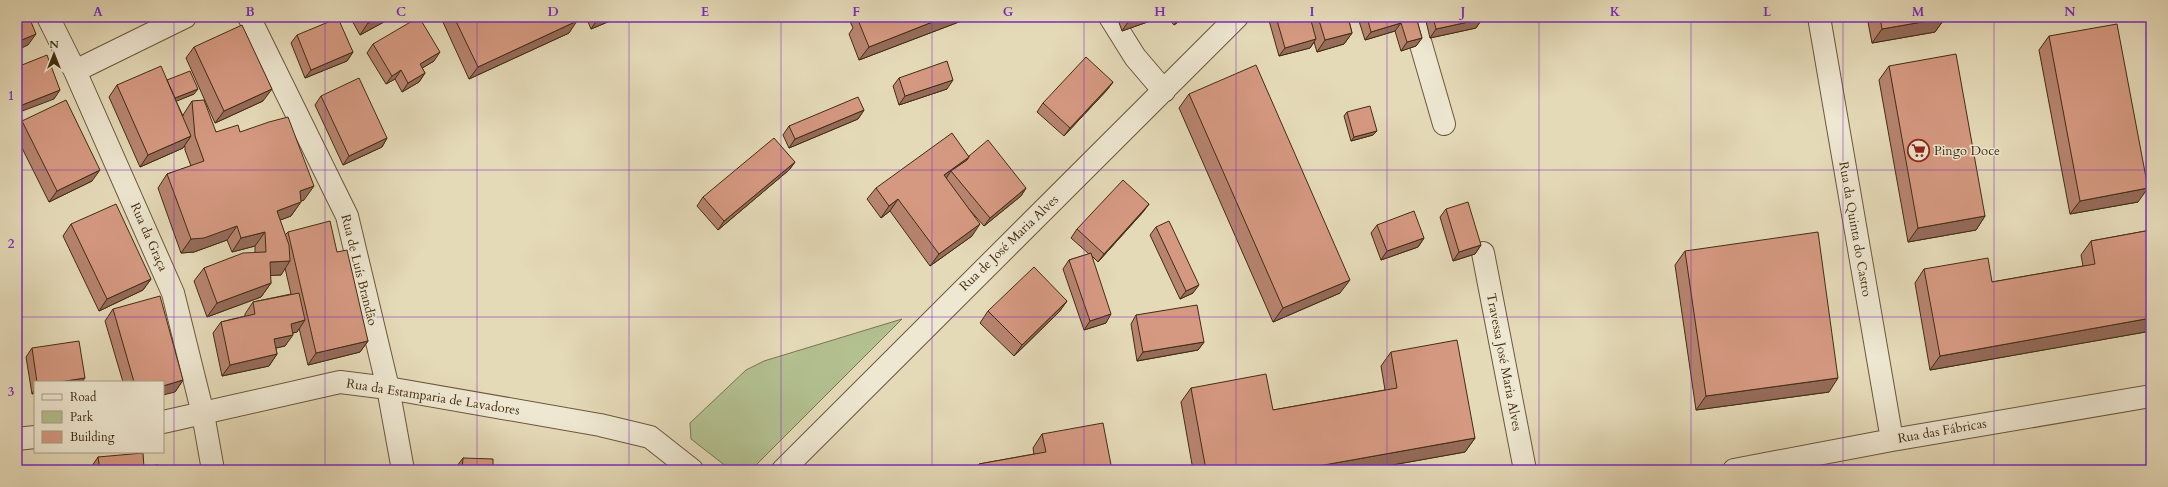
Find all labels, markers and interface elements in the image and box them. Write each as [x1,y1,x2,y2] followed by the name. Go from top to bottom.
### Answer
[93,3,103,21] text: A
[245,3,255,21] text: B
[396,3,406,21] text: C
[547,3,559,21] text: D
[701,3,709,21] text: E
[852,3,860,21] text: F
[1003,3,1014,21] text: G
[1154,3,1166,21] text: H
[1309,3,1315,21] text: I
[1459,3,1466,21] text: J
[1610,3,1621,21] text: K
[1763,3,1772,21] text: L
[1912,3,1925,21] text: M
[2064,3,2076,21] text: N
[34,34,74,74] north arrow
[49,37,59,52] text: N
[8,87,14,105] text: 1
[1906,138,1932,164] supermarket icon: Pingo Doce
[1934,142,2000,160] place label: Pingo Doce
[1834,160,1876,298] street label: Rua da Quinta do Castro
[955,191,1063,295] street label: Rua de José Maria Alves
[126,200,172,275] street label: Rua da Graça
[336,212,382,328] street label: Rua de Luís Brandão
[8,235,15,253] text: 2
[1482,292,1526,432] street label: Travessa José Maria Alves
[345,374,521,420] street label: Rua da Estamparia de Lavadores
[34,381,164,453] legend
[8,383,15,401] text: 3
[70,389,97,405] text: Road
[70,409,94,425] text: Park
[1896,414,1988,448] street label: Rua das Fábricas
[70,429,115,445] text: Building

